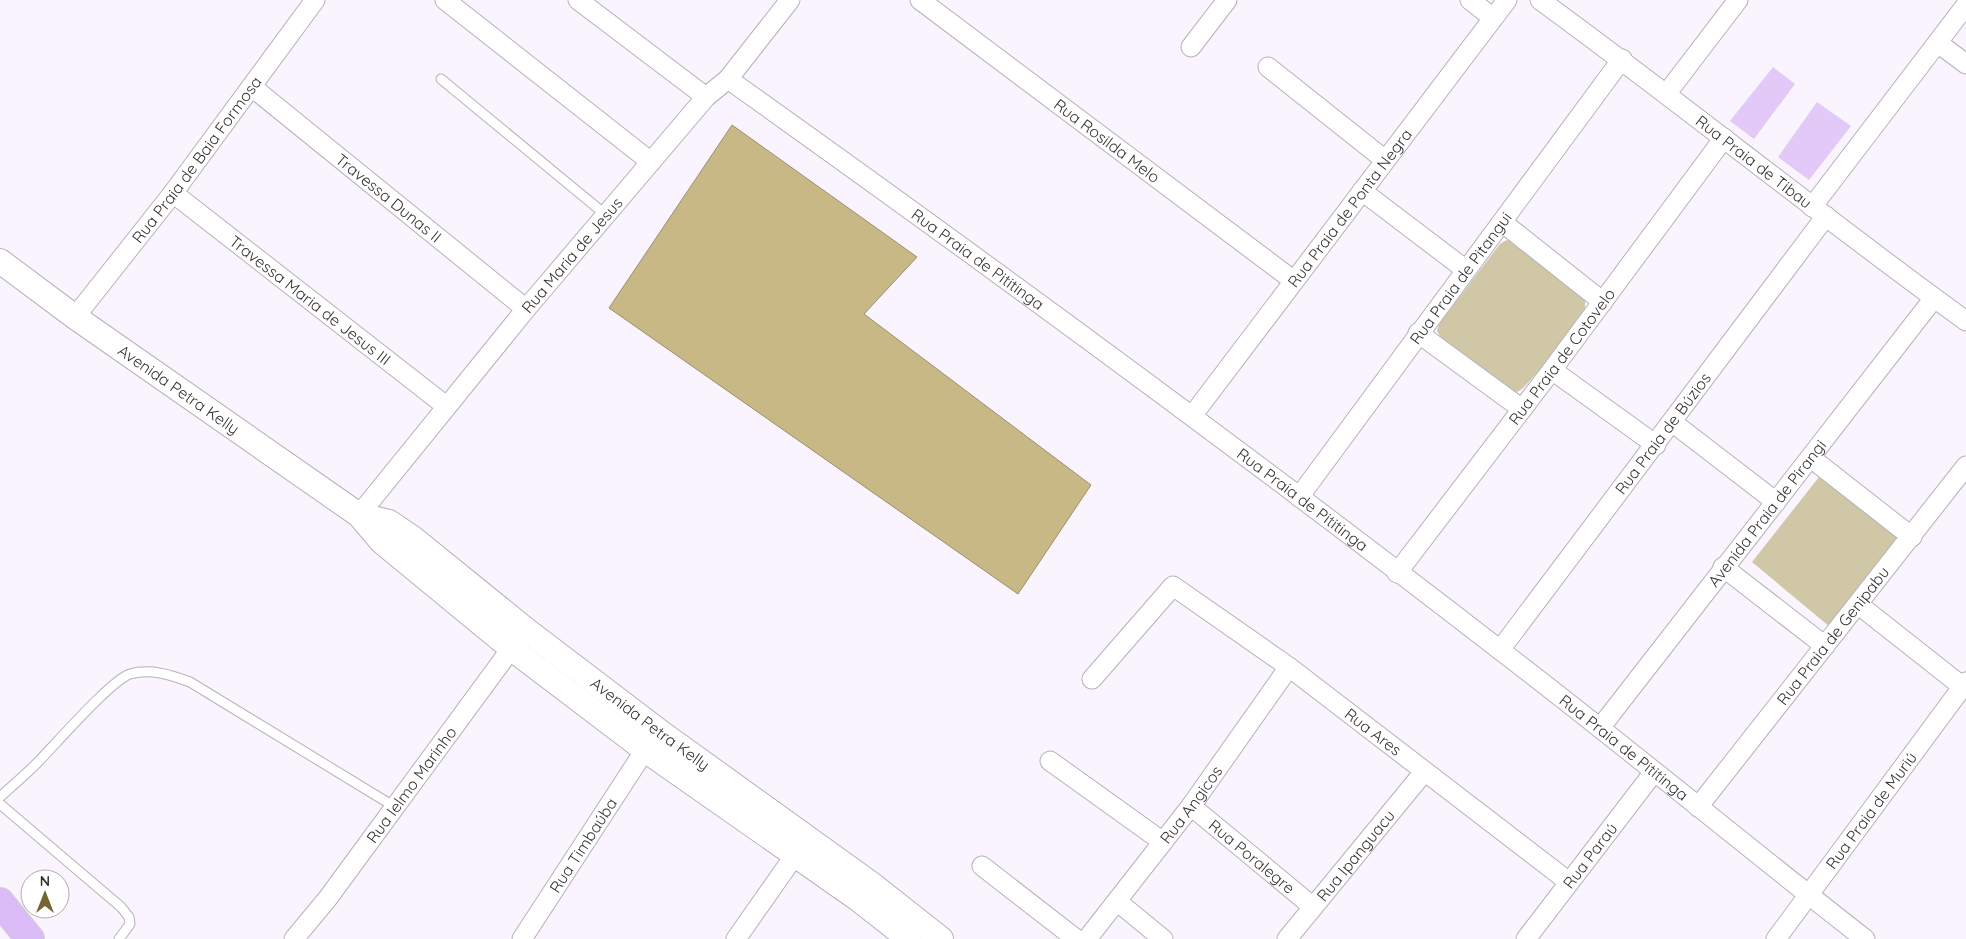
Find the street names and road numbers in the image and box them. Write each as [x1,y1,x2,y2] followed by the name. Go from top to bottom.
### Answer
[127,72,266,247] street label: Rua Praia de Baia Formosa
[1050,94,1164,187] street label: Rua Rosilda Melo
[1692,111,1816,212] street label: Rua Praia de Tibau
[1283,125,1416,291] street label: Rua Praia de Ponta Negra
[332,149,446,247] street label: Travessa Dunas II
[517,193,627,317] street label: Rua Maria de Jesus
[908,204,1048,314] street label: Rua Praia de Pititinga
[1405,208,1516,348] street label: Rua Praia de Pitangui
[225,231,395,369] street label: Travessa Maria de Jesus III
[1504,284,1619,429] street label: Rua Praia de Cotovelo
[114,340,243,439] street label: Avenida Petra Kelly
[1610,368,1715,498] street label: Rua Praia de Búzios
[1703,436,1830,591] street label: Avenida Praia de Pirangi
[1233,443,1372,555] street label: Rua Praia de Pititinga
[1772,562,1893,709] street label: Rua Praia de Genipabu
[587,673,714,774] street label: Avenida Petra Kelly
[1556,690,1693,805] street label: Rua Praia de Pititinga
[1341,703,1406,760] street label: Rua Ares
[362,722,461,847] street label: Rua Ielmo Marinho
[1821,748,1921,873] street label: Rua Praia de Muriú
[1155,762,1226,848] street label: Rua Angicos
[545,794,621,896] street label: Rua Timbaúba
[1312,806,1399,905] street label: Rua Ipanguacu
[1205,815,1299,898] street label: Rua Poralegre
[1558,819,1621,893] street label: Rua Paraú

